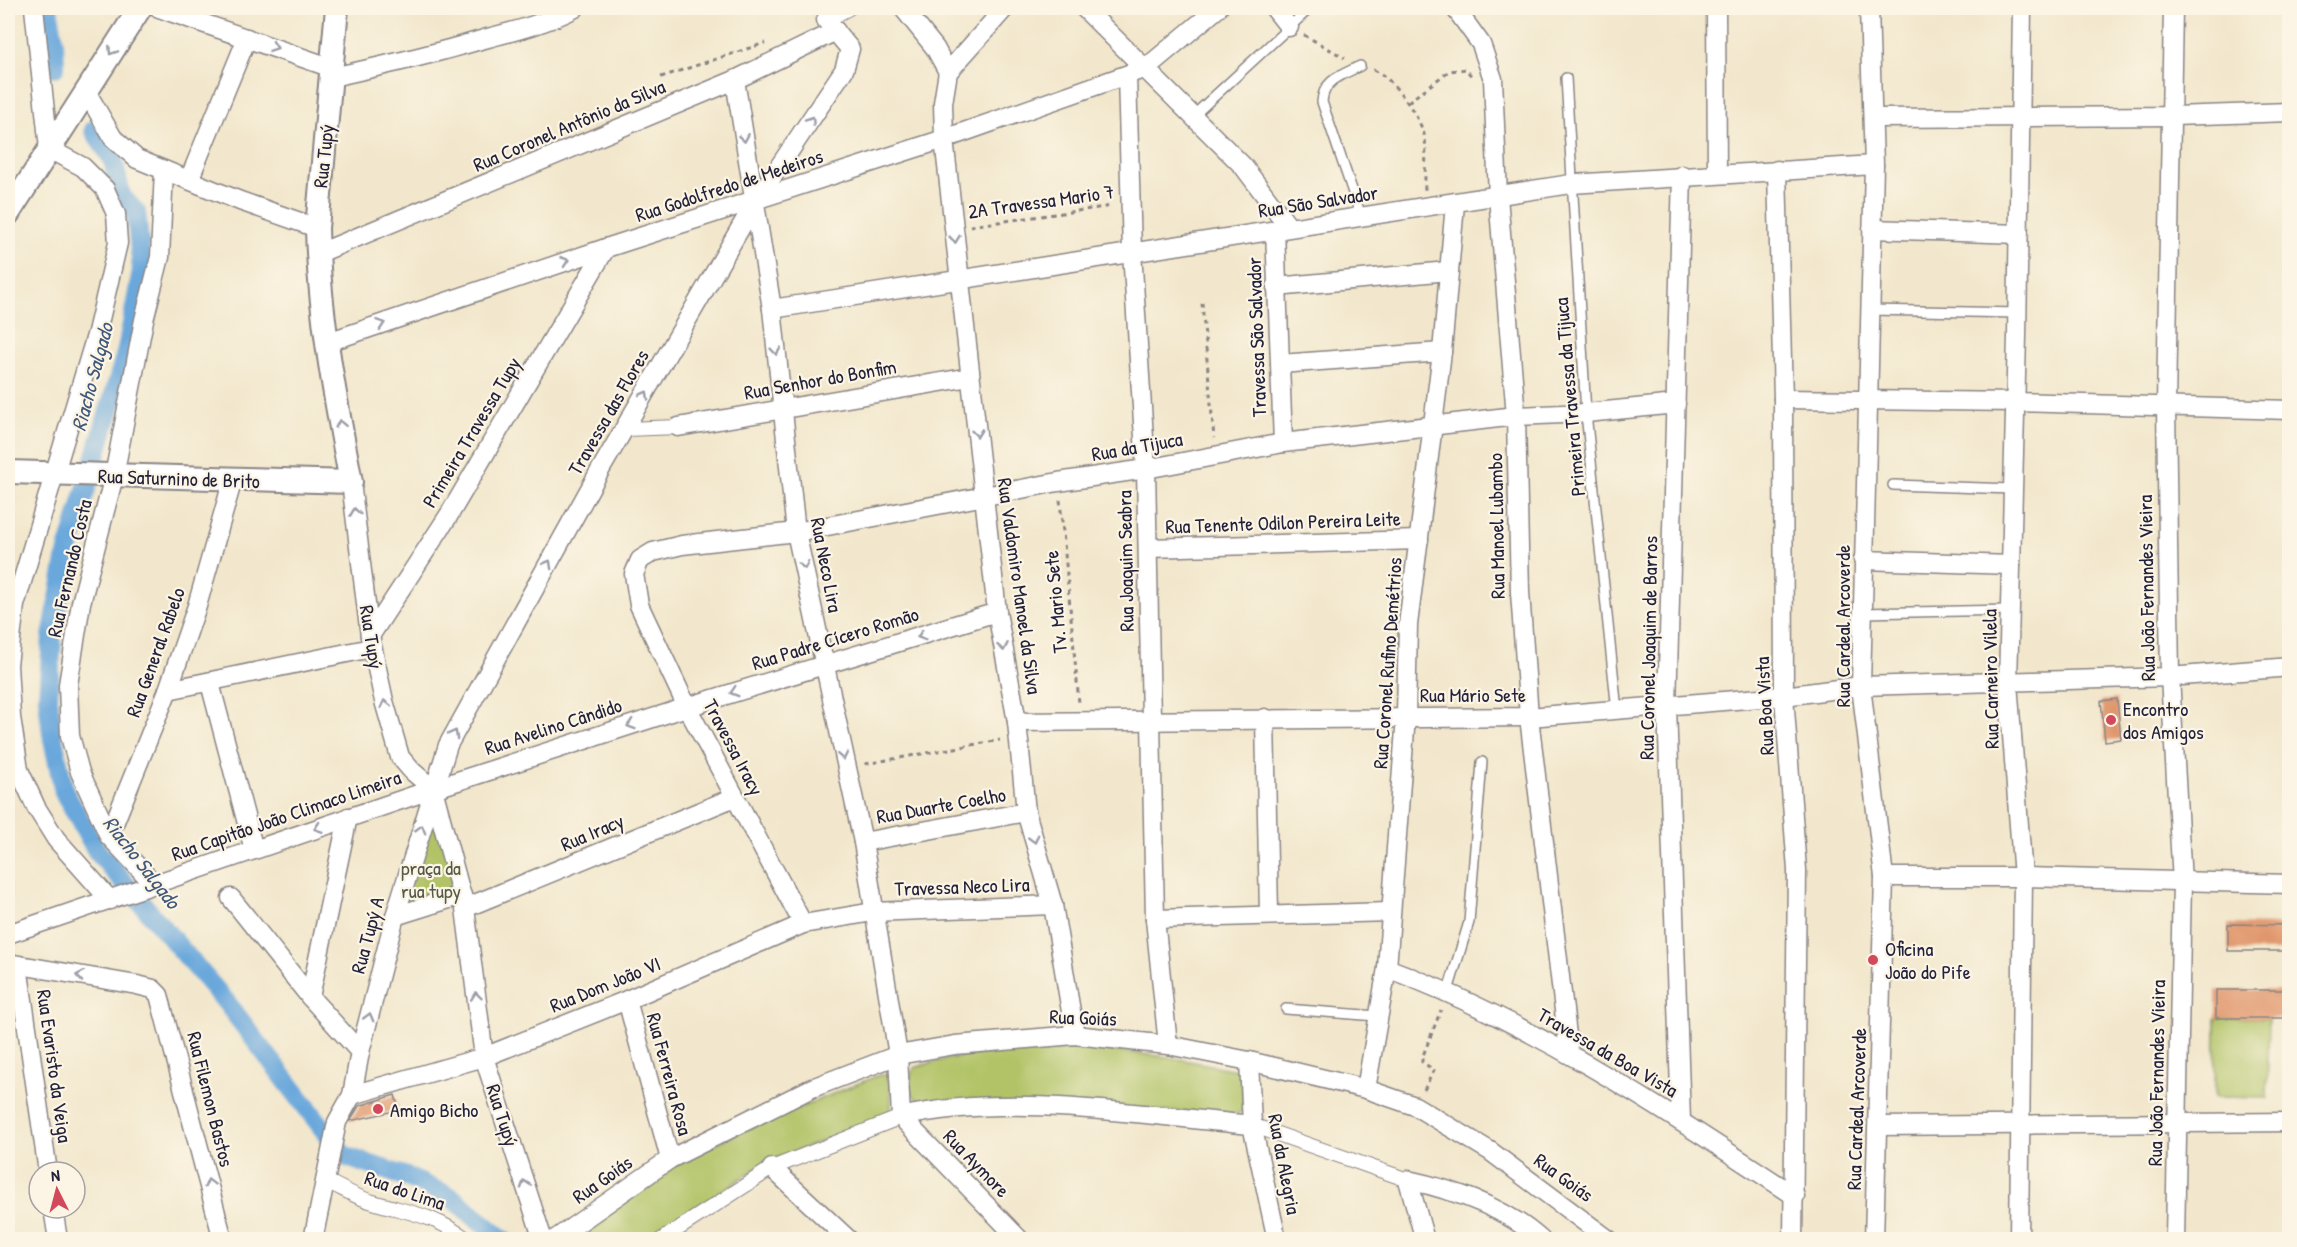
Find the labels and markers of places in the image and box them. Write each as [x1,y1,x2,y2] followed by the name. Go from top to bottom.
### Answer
[2123,695,2204,745] place label: Encontro dos Amigos
[2104,713,2118,727] marker: Encontro dos Amigos
[1885,935,1971,985] place label: Oficina João do Pife
[1866,953,1880,967] marker: Oficina João do Pife
[390,1096,478,1123] place label: Amigo Bicho
[371,1102,385,1116] marker: Amigo Bicho

